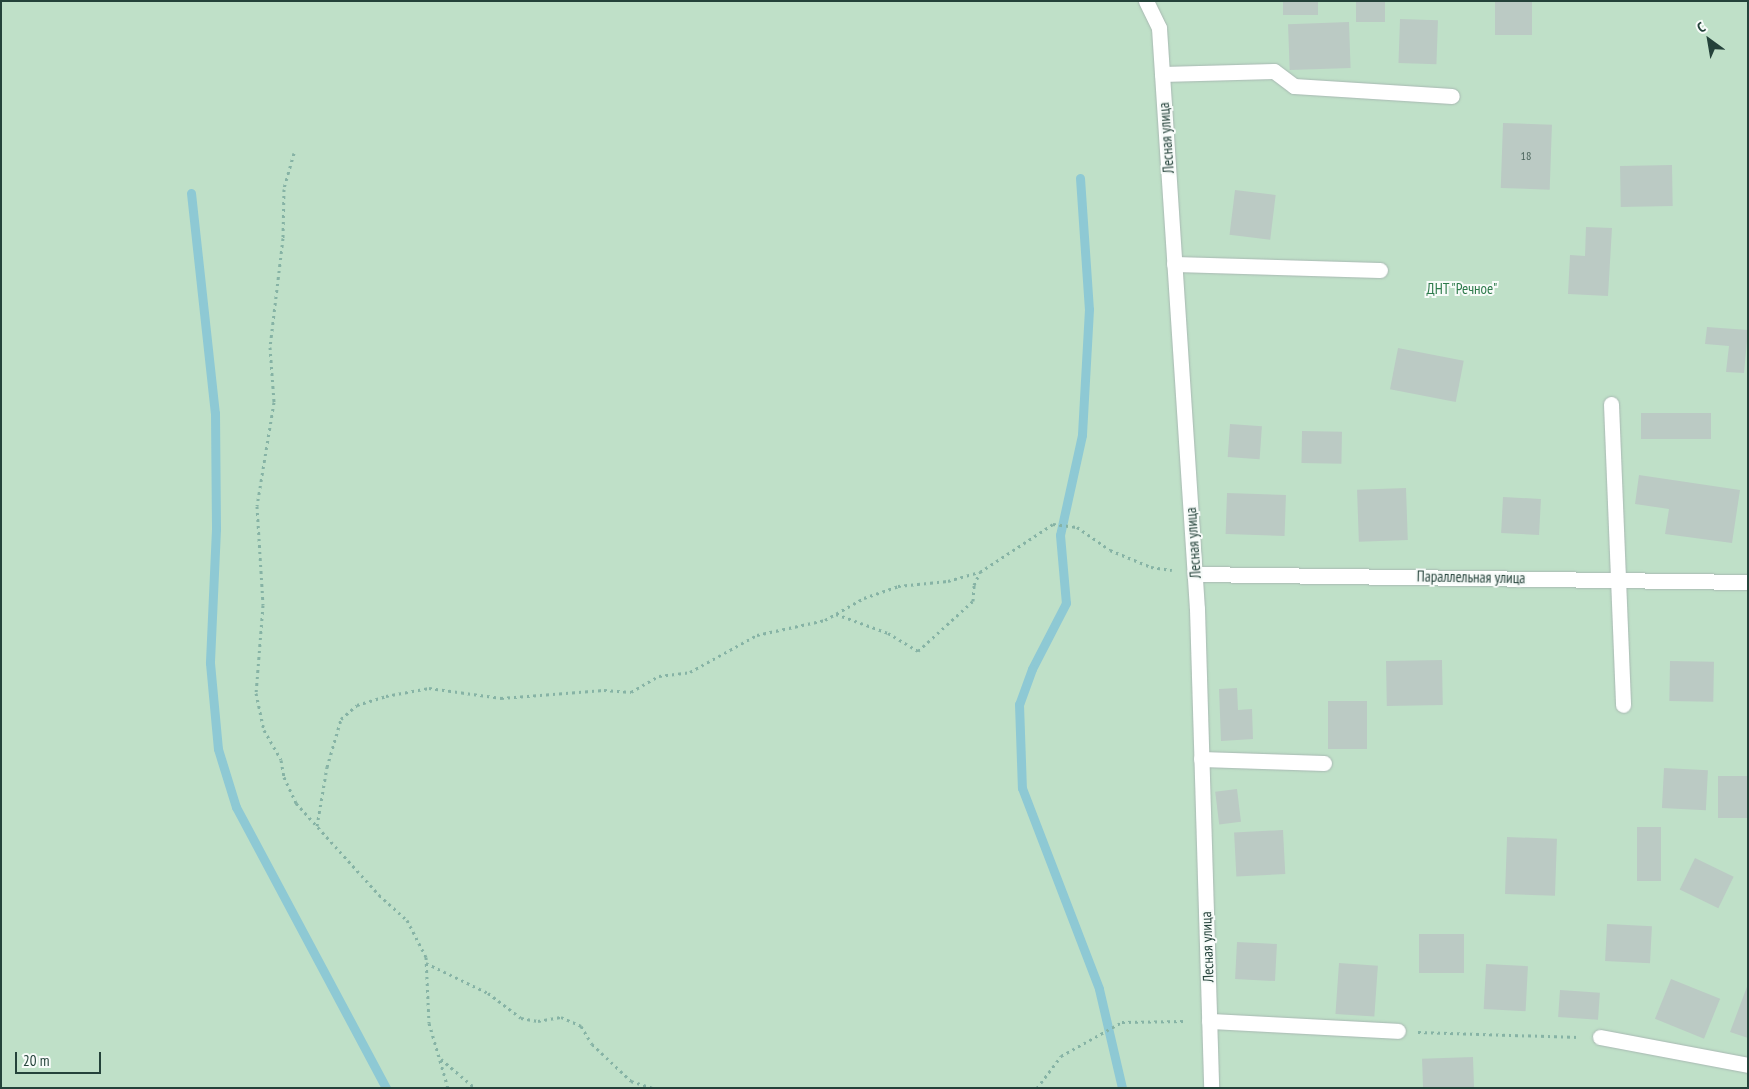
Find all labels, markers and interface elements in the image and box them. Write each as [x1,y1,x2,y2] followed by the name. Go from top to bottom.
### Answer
[1684,15,1734,65] north arrow
[1694,18,1709,37] text: С
[1155,102,1177,174] street label: Лесная улица
[1521,149,1531,163] house number: 18
[1426,280,1498,298] park label: ДНТ "Речное"
[1182,507,1204,579] street label: Лесная улица
[1417,567,1525,587] street label: Параллельная улица
[1197,911,1217,983] street label: Лесная улица
[18,1042,104,1074] scale bar
[23,1051,49,1070] text: 20 m

